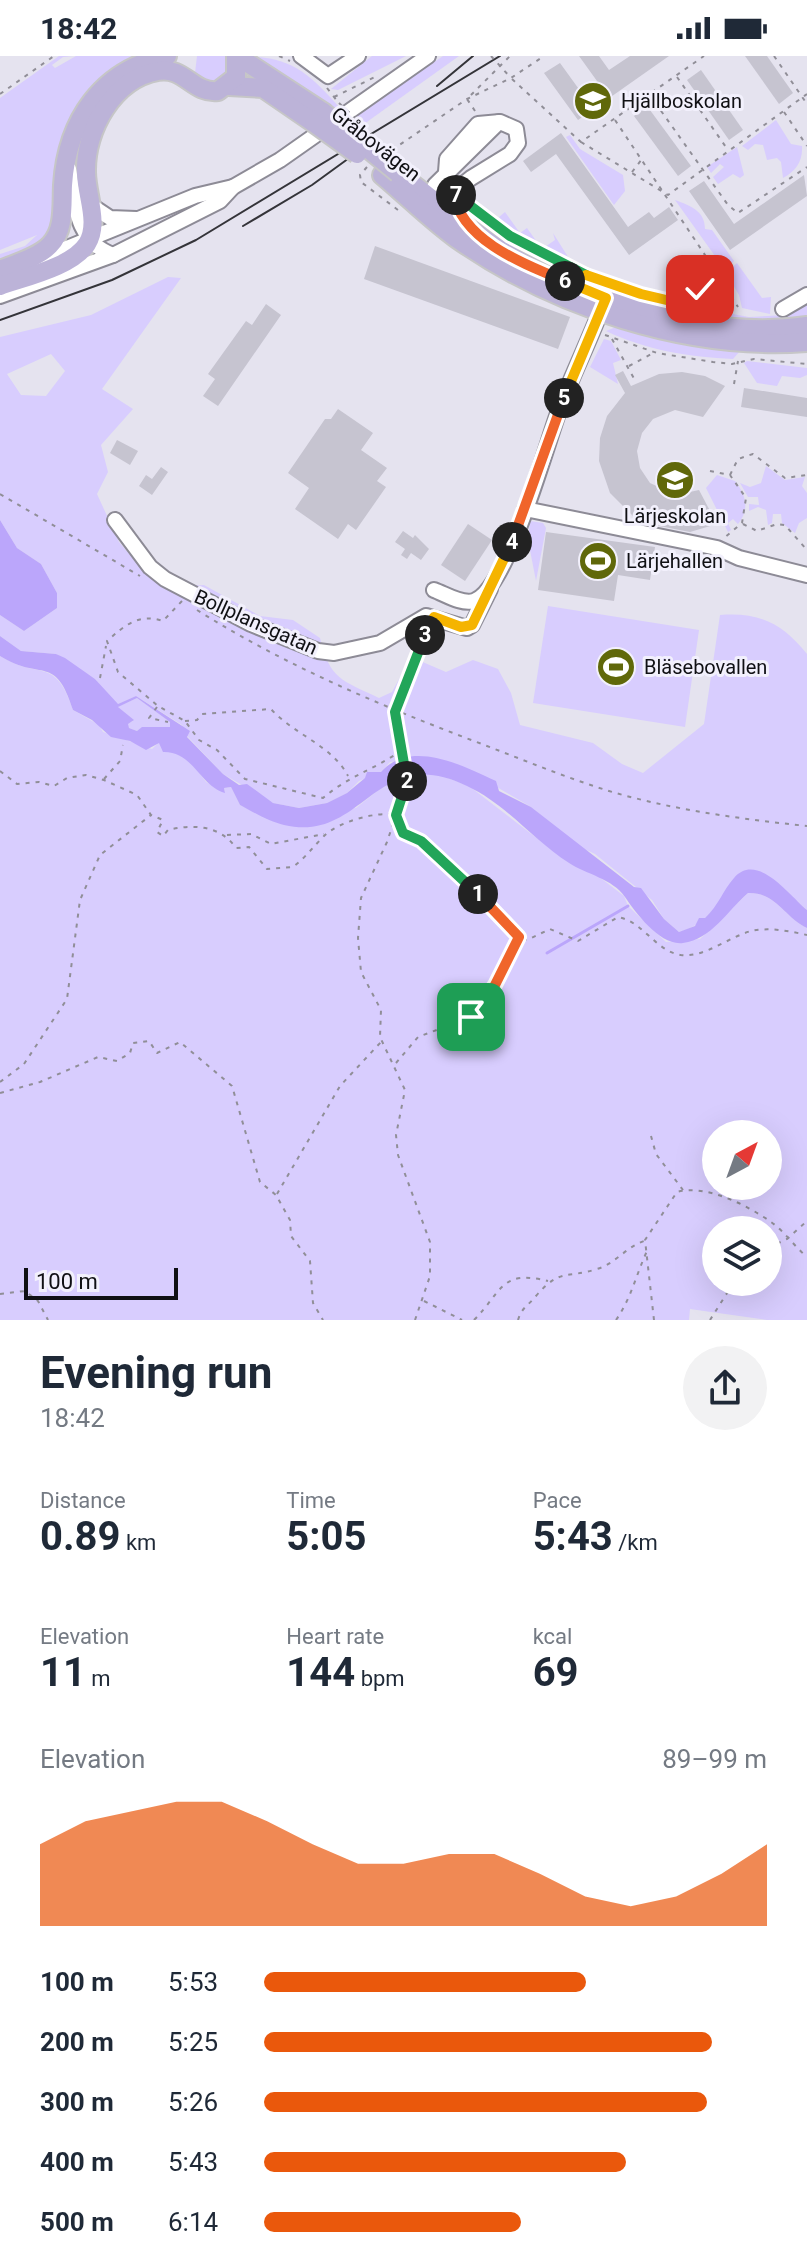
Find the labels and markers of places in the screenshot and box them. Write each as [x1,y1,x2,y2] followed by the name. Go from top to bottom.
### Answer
[572,80,614,122] school or university icon: Hjällboskolan
[621,89,742,113] place label: Hjällboskolan
[436,175,476,215] pin: 7
[666,255,734,323] pin
[545,261,585,301] pin: 6
[544,378,584,418] pin: 5
[654,459,696,501] school or university icon: Lärjeskolan
[624,504,726,528] place label: Lärjeskolan
[492,522,532,562] pin: 4
[577,540,619,582] sports icon: Lärjehallen
[626,549,723,573] place label: Lärjehallen
[405,615,445,655] pin: 3
[595,646,637,688] sports icon: Bläsebovallen
[644,655,767,679] place label: Bläsebovallen
[387,761,427,801] pin: 2
[458,874,498,914] pin: 1
[437,983,505,1051] pin

